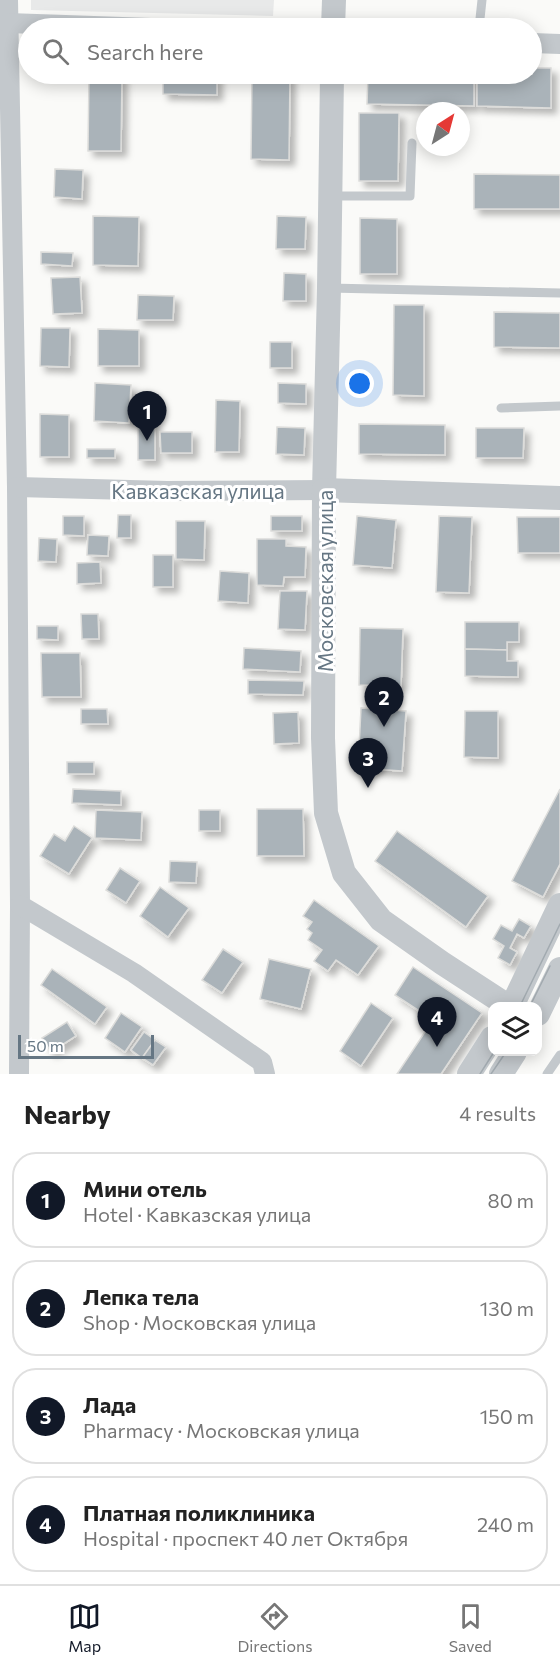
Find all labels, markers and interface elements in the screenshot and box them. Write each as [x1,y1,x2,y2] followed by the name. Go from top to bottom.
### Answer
[18,18,542,84] search box
[39,35,72,68] icon: search
[87,38,203,65] text: Search here
[416,102,470,156] north arrow
[345,369,374,398] your location
[128,392,166,441] pin: 1
[111,478,285,503] street label: Кавказская улица
[312,490,337,672] street label: Московская улица
[364,678,404,727] pin: 2
[348,738,388,788] pin: 3
[418,998,456,1047] pin: 4
[488,1002,542,1056] map controls
[488,1002,542,1056] button: layers
[18,1032,154,1060] scale bar
[27,1036,64,1055] text: 50 m
[24,1098,111,1129] text: Nearby
[459,1101,536,1125] text: 4 results
[83,1175,207,1202] text: Мини отель
[41,1188,50,1212] text: 1
[488,1188,534,1212] text: 80 m
[83,1202,311,1226] text: Hotel · Кавказская улица
[83,1283,199,1310] text: Лепка тела
[40,1296,51,1320] text: 2
[480,1296,534,1320] text: 130 m
[83,1310,316,1334] text: Shop · Московская улица
[83,1391,136,1418] text: Лада
[40,1404,51,1428] text: 3
[480,1404,534,1428] text: 150 m
[83,1418,360,1442] text: Pharmacy · Московская улица
[83,1499,315,1526] text: Платная поликлиника
[39,1512,52,1536] text: 4
[477,1512,534,1536] text: 240 m
[83,1526,408,1550] text: Hospital · проспект 40 лет Октября
[68,1600,101,1655] tab: Map
[237,1600,312,1655] tab: Directions
[449,1600,492,1655] tab: Saved

